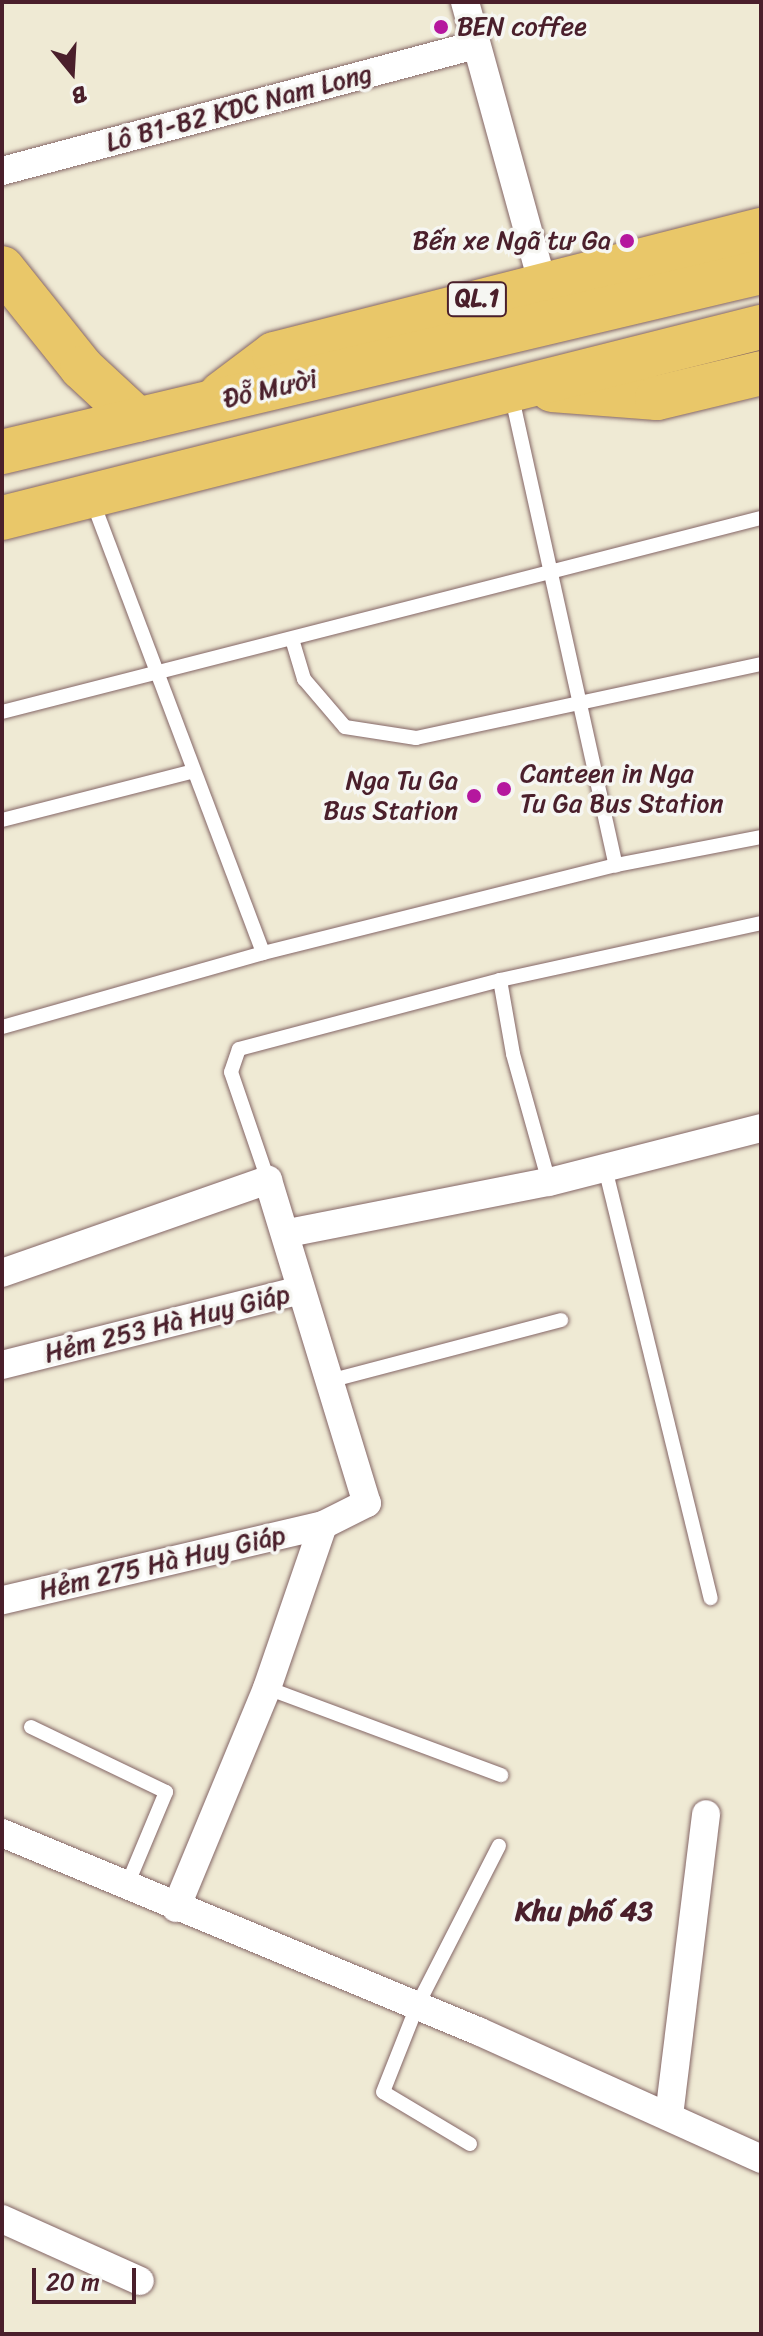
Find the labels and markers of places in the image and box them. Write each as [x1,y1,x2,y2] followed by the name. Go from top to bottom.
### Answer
[457,11,587,43] place label: BEN coffee
[432,18,450,36] marker: BEN coffee
[412,225,611,257] place label: Bến xe Ngã tư Ga
[618,232,636,250] marker: Bến xe Ngã tư Ga
[520,758,724,820] place label: Canteen in Nga Tu Ga Bus Station
[323,765,458,826] place label: Nga Tu Ga Bus Station
[495,780,513,798] marker: Canteen in Nga Tu Ga Bus Station
[465,787,483,805] marker: Nga Tu Ga Bus Station

